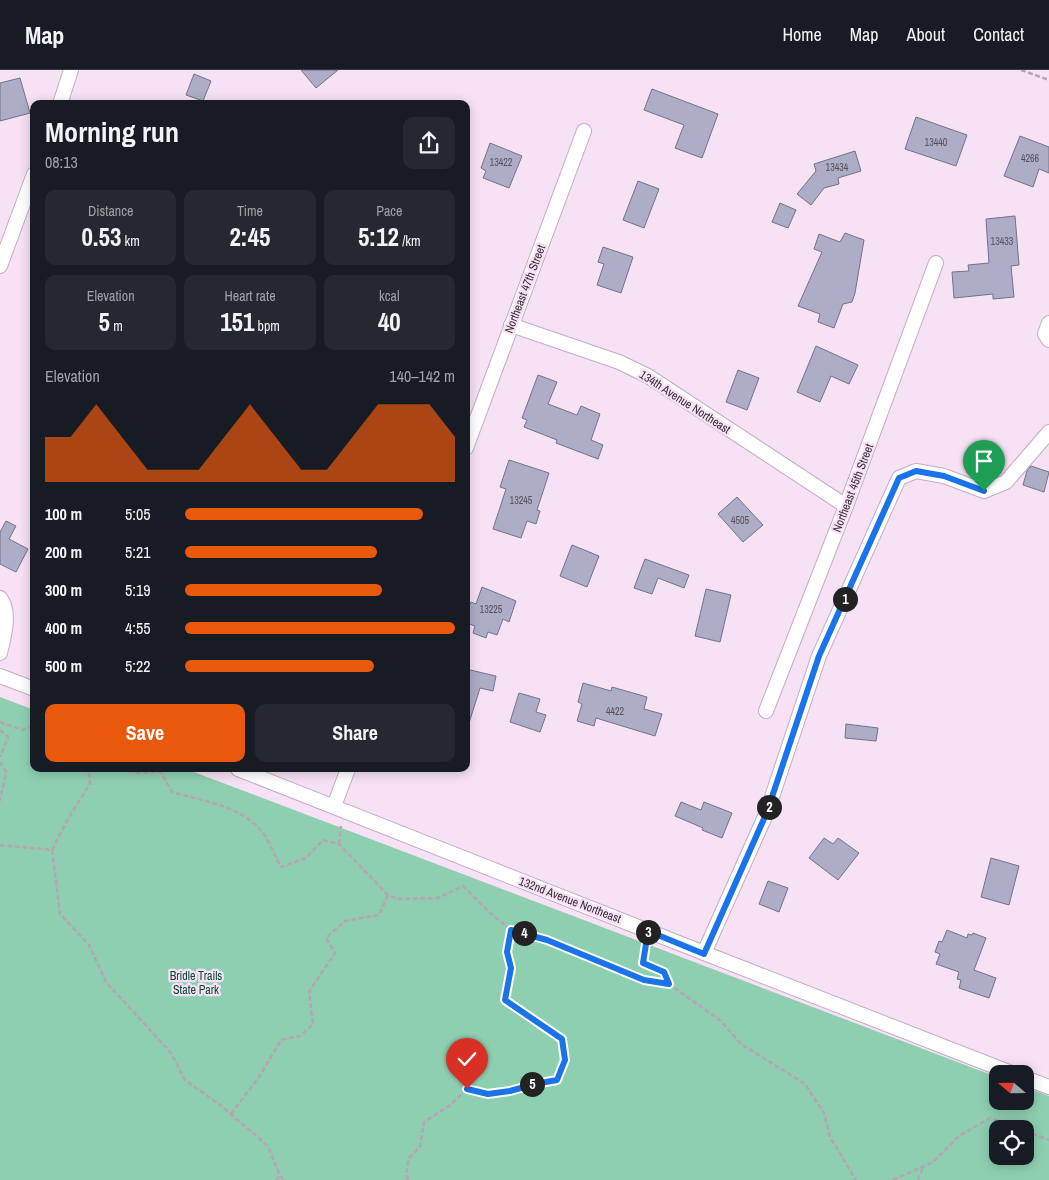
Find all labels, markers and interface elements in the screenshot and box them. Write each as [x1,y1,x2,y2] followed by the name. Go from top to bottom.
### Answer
[25,19,64,51] text: Map
[782,22,822,47] text: Home
[850,22,879,47] text: Map
[907,22,945,47] text: About
[973,22,1024,47] text: Contact
[45,113,179,151] text: Morning run
[403,117,455,169] button: share
[925,136,948,149] house number: 13440
[45,151,78,173] text: 08:13
[1021,152,1040,165] house number: 4266
[490,156,513,169] house number: 13422
[826,161,849,174] house number: 13434
[88,202,133,220] text: Distance
[237,202,263,220] text: Time
[376,202,402,220] text: Pace
[81,220,121,254] text: 0.53
[229,220,271,254] text: 2:45
[358,220,399,254] text: 5:12
[121,232,140,250] text: km
[399,232,421,250] text: /km
[991,235,1014,248] house number: 13433
[501,242,549,336] street label: Northeast 47th Street
[87,287,135,305] text: Elevation
[224,287,276,305] text: Heart rate
[379,287,400,305] text: kcal
[99,305,110,339] text: 5
[220,305,254,339] text: 151
[378,305,401,339] text: 40
[110,317,123,335] text: m
[254,317,280,335] text: bpm
[45,365,100,387] text: Elevation
[389,365,455,387] text: 140–142 m
[636,367,734,438] street label: 134th Avenue Northeast
[963,440,1005,491] pin
[829,441,877,535] street label: Northeast 45th Street
[970,447,998,475] icon: arrive
[510,494,533,507] house number: 13245
[45,503,82,525] text: 100 m
[125,503,151,525] text: 5:05
[731,514,750,527] house number: 4505
[45,541,82,563] text: 200 m
[125,541,151,563] text: 5:21
[45,579,82,601] text: 300 m
[125,579,151,601] text: 5:19
[832,586,858,612] pin: 1
[842,590,849,608] text: 1
[480,603,503,616] house number: 13225
[45,617,82,639] text: 400 m
[125,617,151,639] text: 4:55
[45,655,82,677] text: 500 m
[125,655,151,677] text: 5:22
[45,704,245,762] button: Save
[255,704,455,762] button: Share
[606,705,625,718] house number: 4422
[756,794,782,820] pin: 2
[766,798,773,816] text: 2
[517,873,624,927] street label: 132nd Avenue Northeast
[512,920,536,946] pin: 4
[636,920,660,944] pin: 3
[645,923,652,941] text: 3
[521,924,528,942] text: 4
[170,968,222,998] park label: Bridle Trails State Park
[446,1038,488,1089] pin
[453,1045,481,1073] icon: check
[989,1065,1034,1110] north arrow
[989,1065,1034,1165] map controls
[520,1072,544,1096] pin: 5
[529,1075,536,1093] text: 5
[989,1120,1034,1165] button: locate

